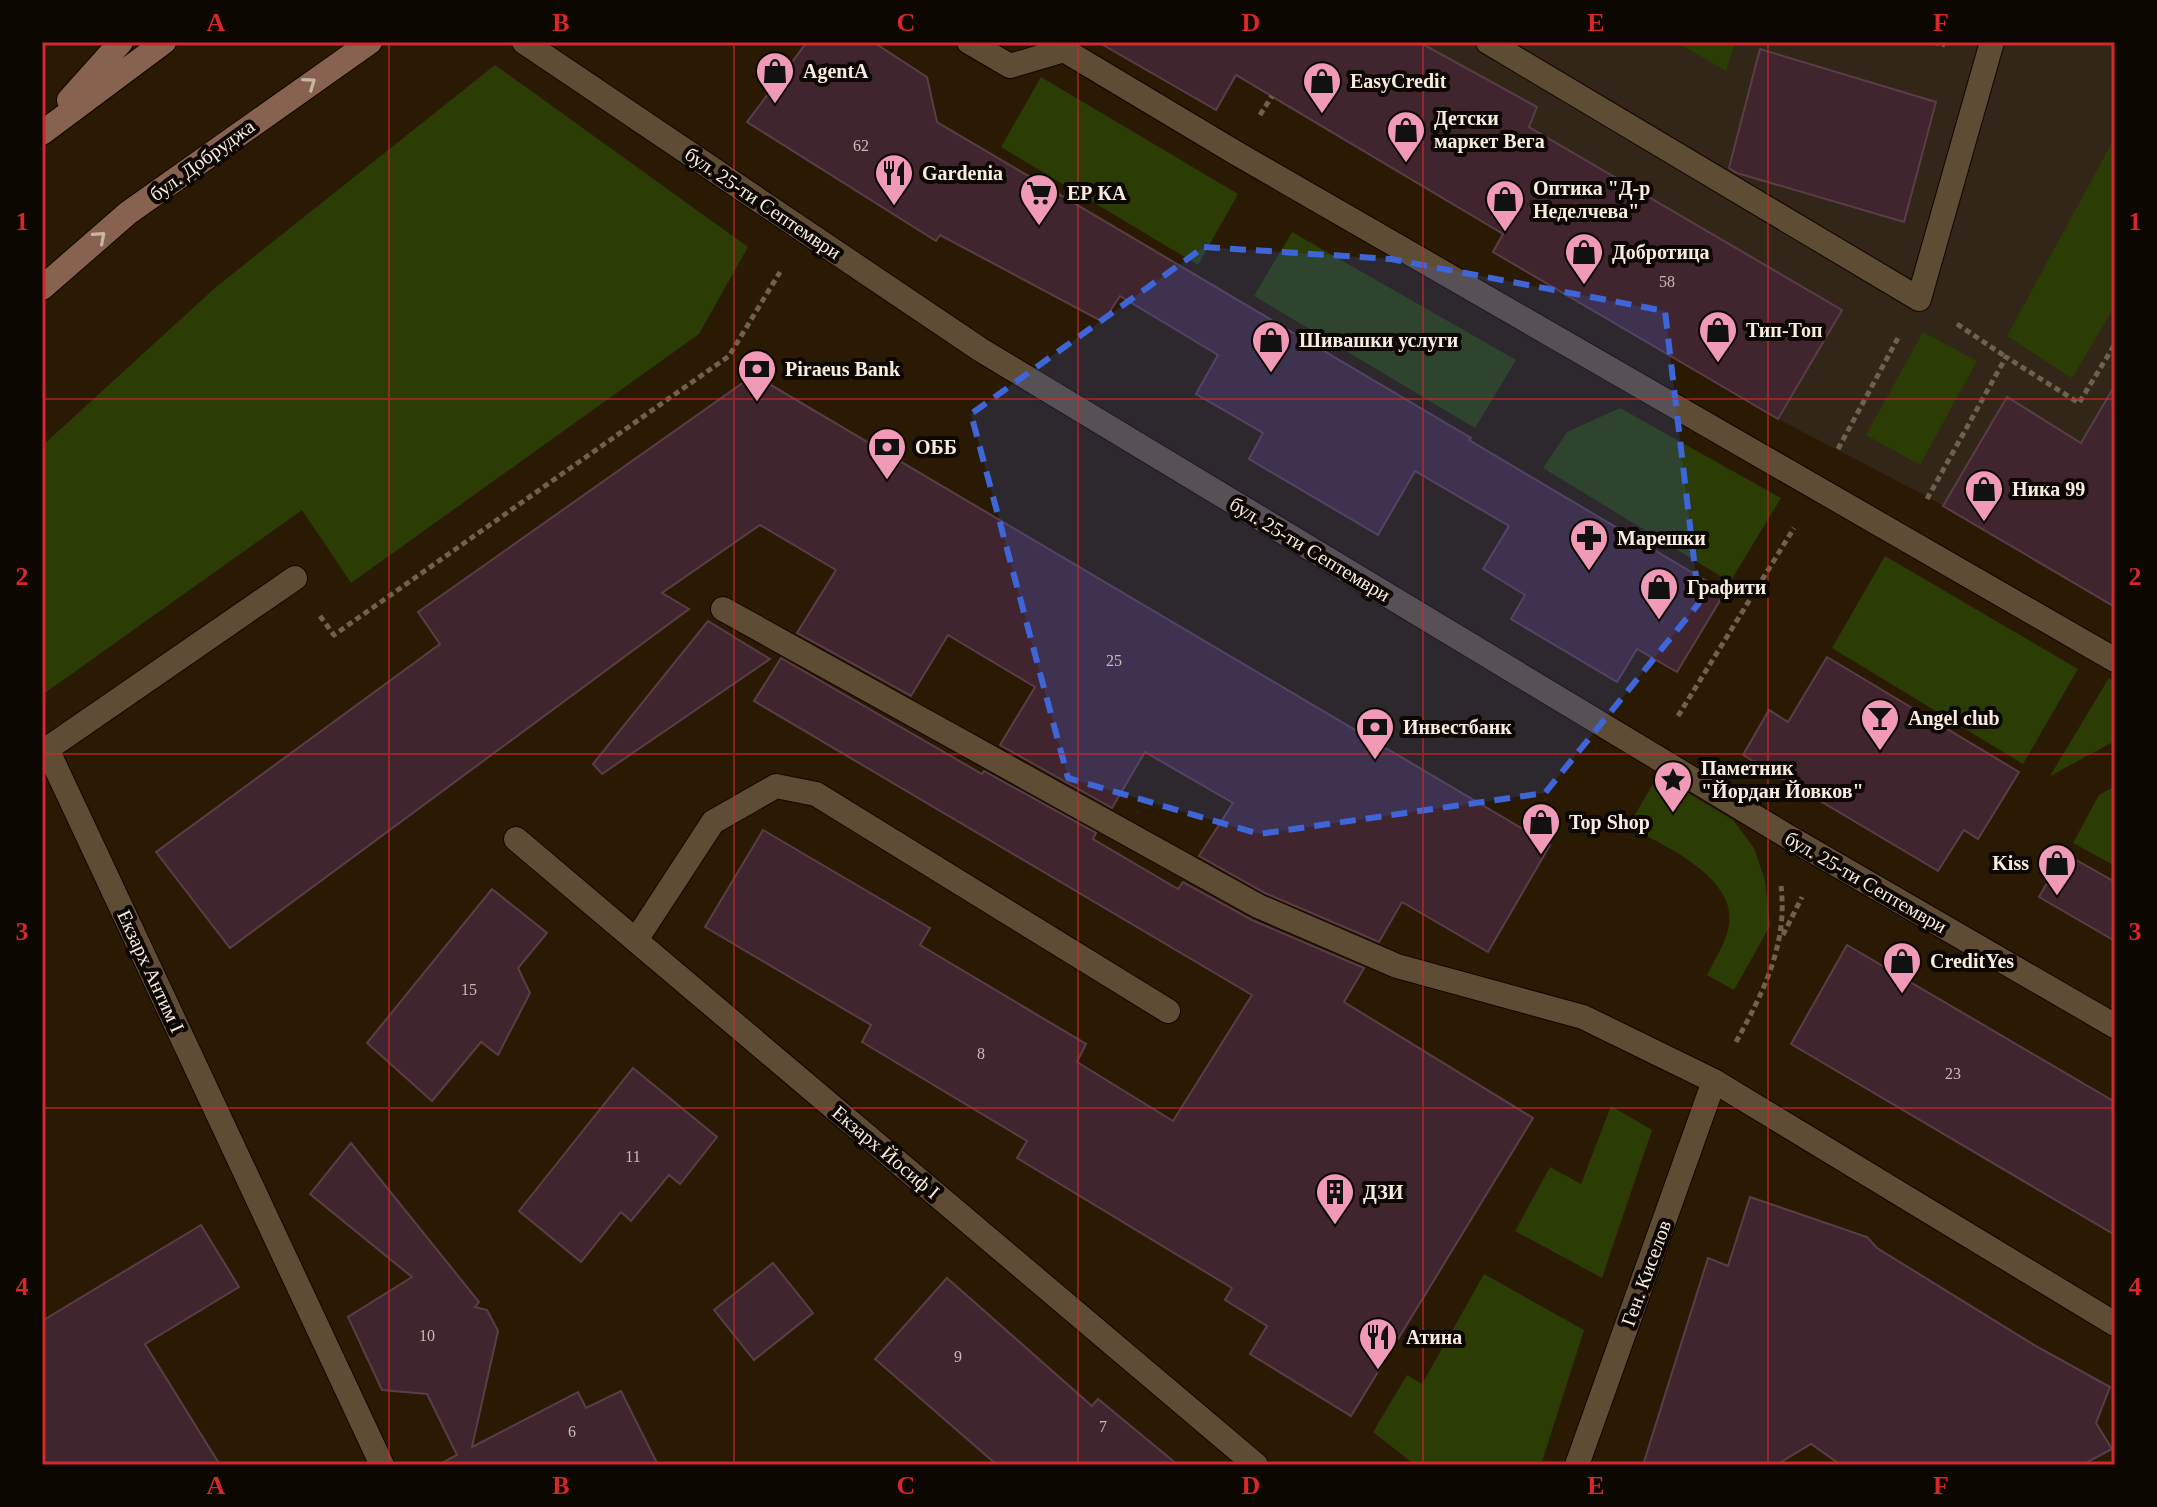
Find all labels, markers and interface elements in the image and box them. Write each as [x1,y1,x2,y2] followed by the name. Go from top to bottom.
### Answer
[207,8,226,37] text: A
[552,8,570,37] text: B
[897,8,915,37] text: C
[1242,8,1260,37] text: D
[1587,8,1605,37] text: E
[1933,8,1949,37] text: F
[754,50,796,105] shop icon: AgentA
[803,60,869,83] place label: AgentA
[1301,60,1343,115] shop icon: EasyCredit
[1350,70,1447,93] place label: EasyCredit
[302,78,316,93] one-way arrow
[1434,107,1545,153] place label: Детски маркет Вега
[1385,109,1427,164] shop icon: Детски маркет Вега
[146,115,259,206] street label: бул. Добруджа
[853,137,869,154] house number: 62
[680,143,845,264] street label: бул. 25-ти Септември
[873,152,915,207] restaurant icon: Gardenia
[922,162,1003,184] place label: Gardenia
[1018,172,1060,227] supermarket icon: ЕР КА
[1533,177,1650,222] place label: Оптика "Д-р Неделчева"
[1484,178,1526,233] shop icon: Оптика "Д-р Неделчева"
[1067,182,1127,204] place label: ЕР КА
[16,207,29,236] text: 1
[2129,207,2142,236] text: 1
[1563,231,1605,286] shop icon: Добротица
[91,232,106,247] one-way arrow
[1612,241,1710,264] place label: Добротица
[1659,273,1675,290] house number: 58
[1697,309,1739,364] shop icon: Тип-Топ
[1250,319,1292,374] shop icon: Шивашки услуги
[1746,319,1823,341] place label: Тип-Топ
[1299,329,1458,352] place label: Шивашки услуги
[736,348,778,403] bank icon: Piraeus Bank
[785,358,901,380] place label: Piraeus Bank
[866,426,908,481] bank icon: ОББ
[915,436,957,458] place label: ОББ
[1963,468,2005,523] shop icon: Ника 99
[2012,478,2085,500] place label: Ника 99
[1225,492,1394,607] street label: бул. 25-ти Септември
[1568,517,1610,572] pharmacy icon: Марешки
[1617,527,1706,550] place label: Марешки
[16,562,29,591] text: 2
[2129,562,2142,591] text: 2
[1638,566,1680,621] shop icon: Графити
[1687,576,1766,599] place label: Графити
[1106,652,1122,669] house number: 25
[1859,697,1901,752] bar icon: Angel club
[1354,706,1396,761] bank icon: Инвестбанк
[1908,707,2000,730] place label: Angel club
[1403,716,1512,738] place label: Инвестбанк
[1701,757,1864,803] place label: Паметник "Йордан Йовков"
[1652,759,1694,814] place icon: Паметник "Йордан Йовков"
[1520,801,1562,856] shop icon: Top Shop
[1569,811,1650,834] place label: Top Shop
[1781,827,1951,938] street label: бул. 25-ти Септември
[2036,842,2078,897] shop icon: Kiss
[1992,852,2029,874] place label: Kiss
[112,906,189,1036] street label: Екзарх Антим I
[16,917,29,946] text: 3
[2129,917,2142,946] text: 3
[1881,940,1923,995] shop icon: CreditYes
[1930,950,2014,972] place label: CreditYes
[461,981,477,998] house number: 15
[977,1045,985,1062] house number: 8
[1945,1065,1961,1082] house number: 23
[828,1101,944,1204] street label: Екзарх Йосиф I
[625,1148,641,1165] house number: 11
[1314,1171,1356,1226] building icon: ДЗИ
[1363,1181,1404,1204] place label: ДЗИ
[1617,1217,1675,1329] street label: Ген. Киселов
[16,1272,29,1301] text: 4
[2129,1272,2142,1301] text: 4
[1357,1316,1399,1371] restaurant icon: Атина
[1406,1326,1462,1348] place label: Атина
[419,1327,435,1344] house number: 10
[954,1348,962,1365] house number: 9
[1099,1418,1107,1435] house number: 7
[568,1423,576,1440] house number: 6
[207,1471,226,1500] text: A
[552,1471,570,1500] text: B
[897,1471,915,1500] text: C
[1242,1471,1260,1500] text: D
[1587,1471,1605,1500] text: E
[1933,1471,1949,1500] text: F

